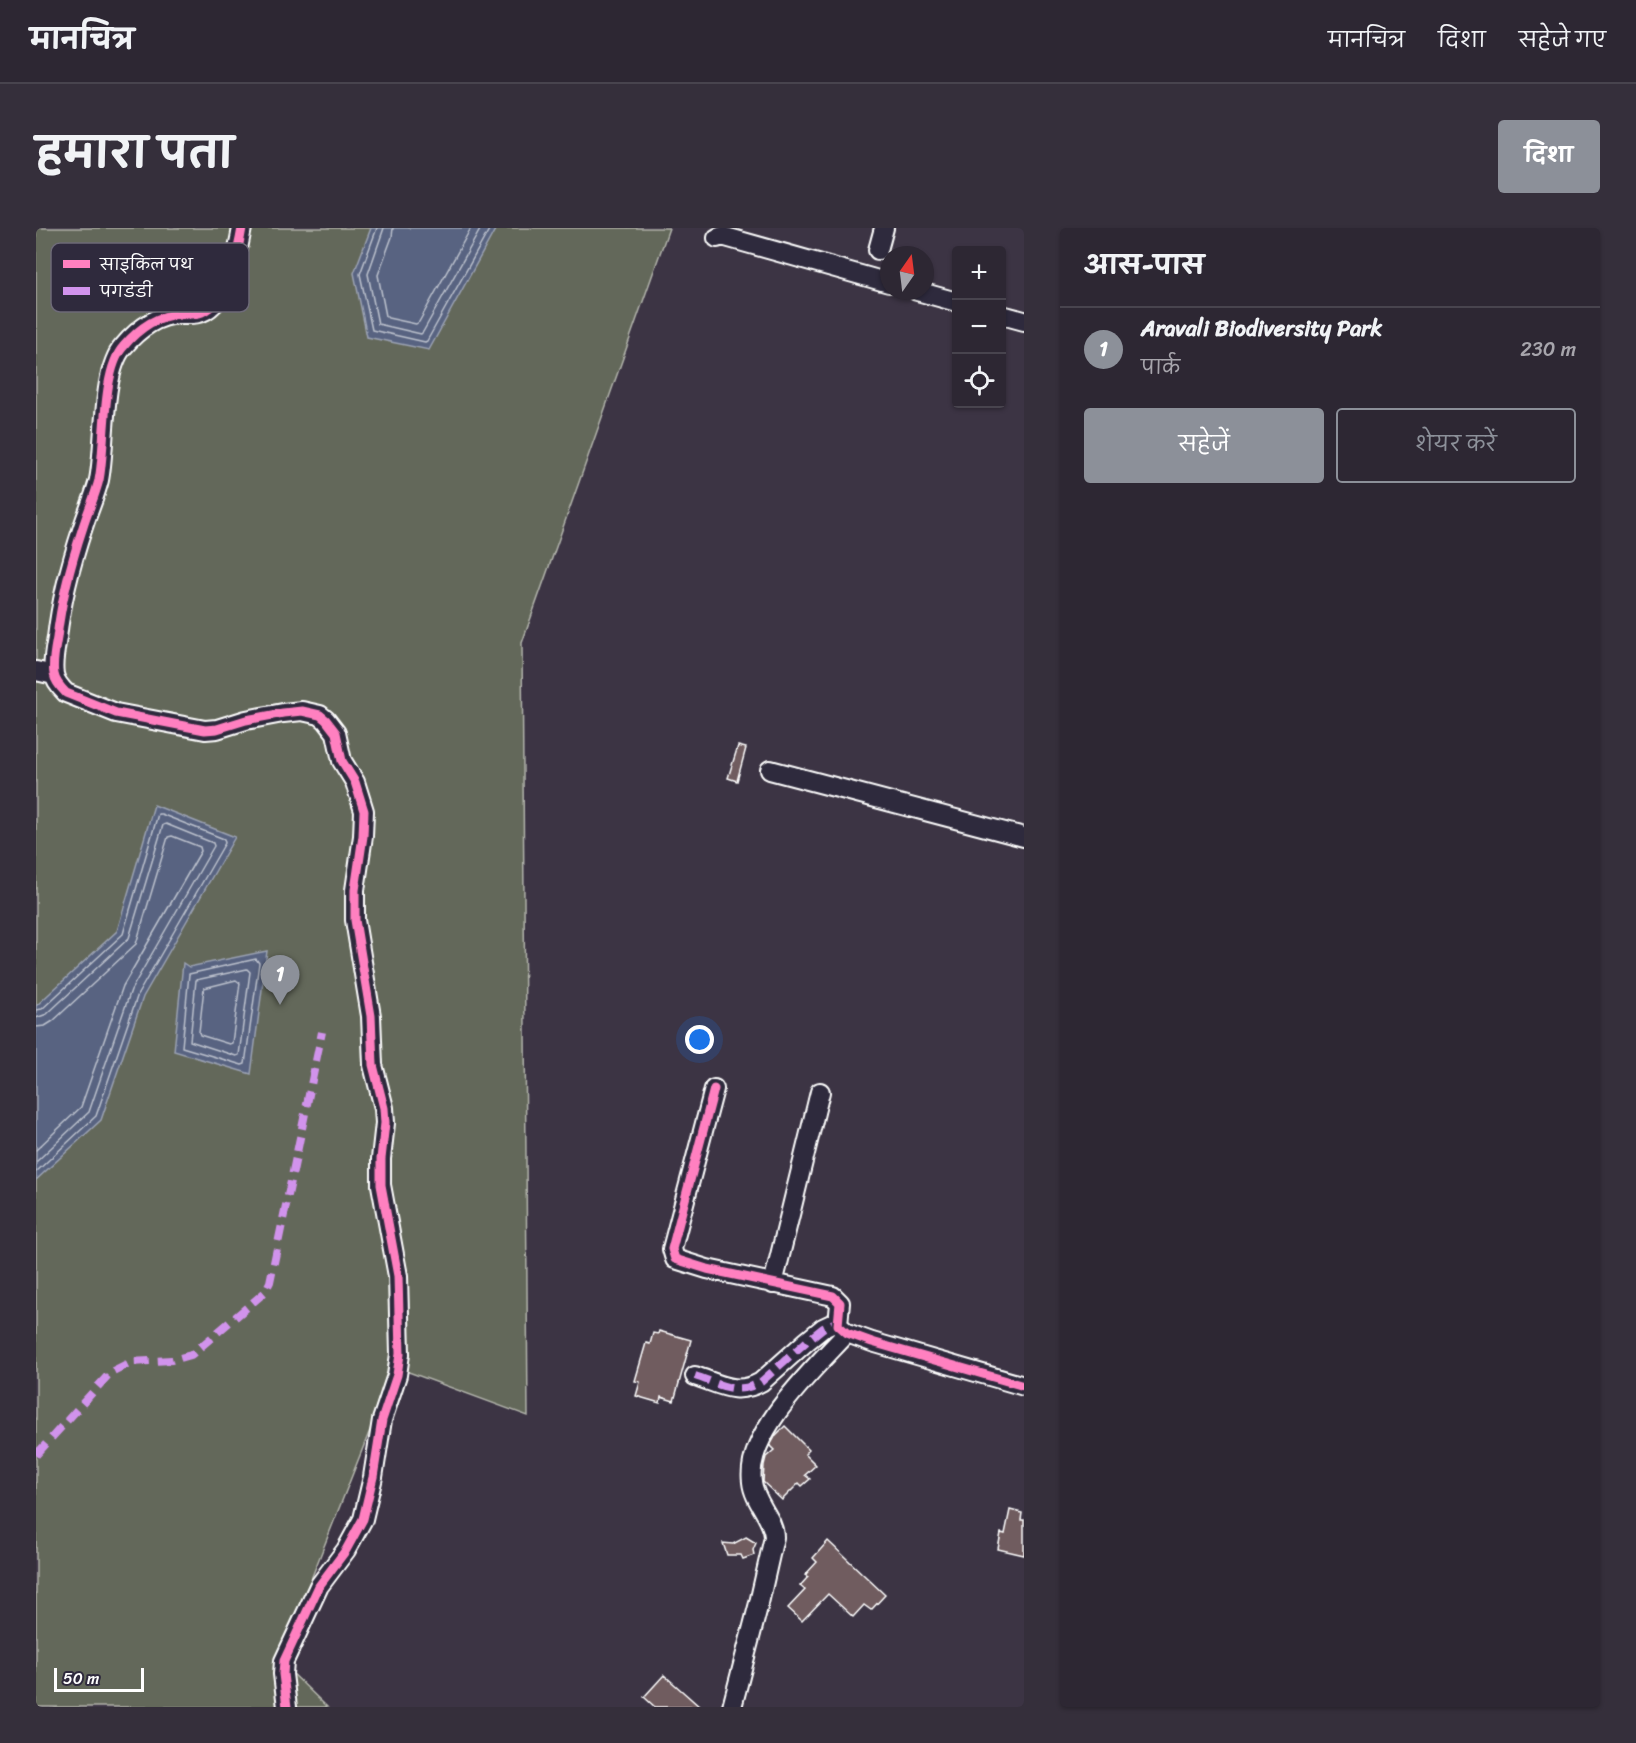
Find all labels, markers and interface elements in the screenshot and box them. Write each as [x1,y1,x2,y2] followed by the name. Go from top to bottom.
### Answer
[30,15,134,64] text: मानचित्र
[1328,21,1405,59] text: मानचित्र
[1438,21,1486,59] text: दिशा
[1519,21,1606,59] text: सहेजे गए
[36,116,234,190] text: हमारा पता
[1498,120,1600,193] button: दिशा
[1084,242,1204,288] text: आस-पास
[51,243,249,312] legend
[880,246,934,300] north arrow
[952,246,1006,408] map controls
[952,246,1006,300] button: +
[99,250,194,279] text: साइकिल पथ
[99,277,154,306] text: पगडंडी
[952,300,1006,354] button: −
[1141,309,1382,348] text: Aravali Biodiversity Park
[1099,332,1108,367] text: 1
[1520,332,1576,367] text: 230 m
[1141,350,1180,385] text: पार्क
[952,354,1006,408] button: locate
[1084,408,1324,483] button: सहेजें
[1336,408,1576,483] button: शेयर करें
[260,956,300,1005] pin: 1
[685,1025,714,1054] your location
[63,1664,99,1693] text: 50 m
[54,1665,144,1692] scale bar

